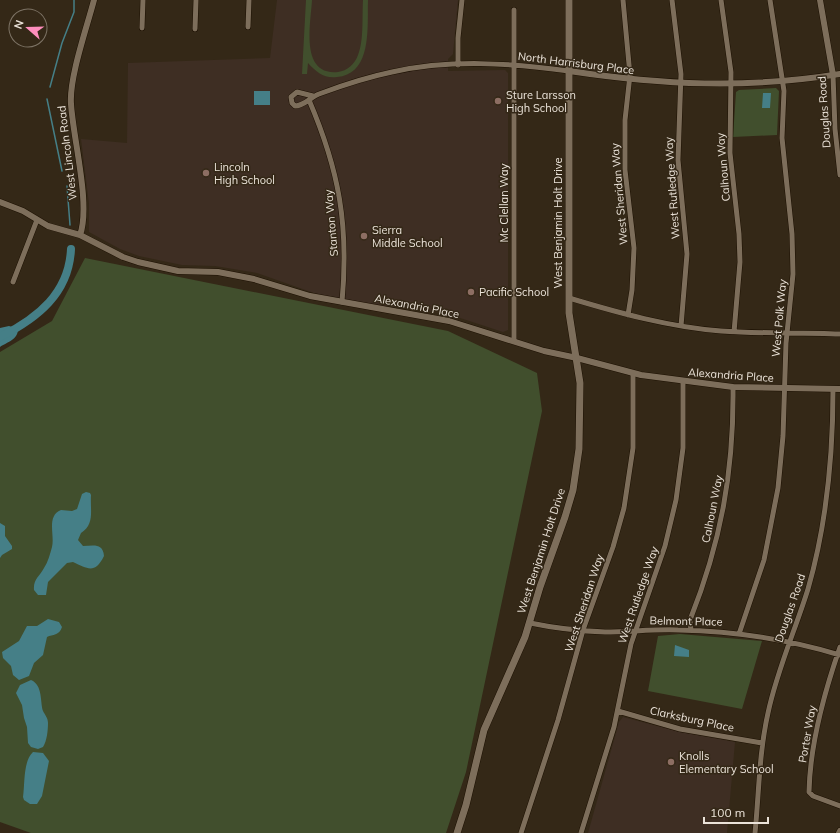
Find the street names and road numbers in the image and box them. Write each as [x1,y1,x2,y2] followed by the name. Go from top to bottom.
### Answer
[517,49,635,77] street label: North Harrisburg Place
[815,76,833,148] street label: Douglas Road
[54,105,80,201] street label: West Lincoln Road
[713,132,733,202] street label: Calhoun Way
[661,136,683,239] street label: West Rutledge Way
[608,142,630,245] street label: West Sheridan Way
[551,157,565,289] street label: West Benjamin Holt Drive
[497,163,511,243] street label: Mc Clellan Way
[321,189,341,257] street label: Stanton Way
[769,278,789,357] street label: West Polk Way
[373,291,461,321] street label: Alexandria Place
[688,365,774,385] street label: Alexandria Place
[699,474,725,544] street label: Calhoun Way
[514,487,568,615] street label: West Benjamin Holt Drive
[615,544,661,646] street label: West Rutledge Way
[562,552,606,654] street label: West Sheridan Way
[772,572,808,644] street label: Douglas Road
[649,613,723,629] street label: Belmont Place
[649,703,735,735] street label: Clarksburg Place
[795,704,819,764] street label: Porter Way

